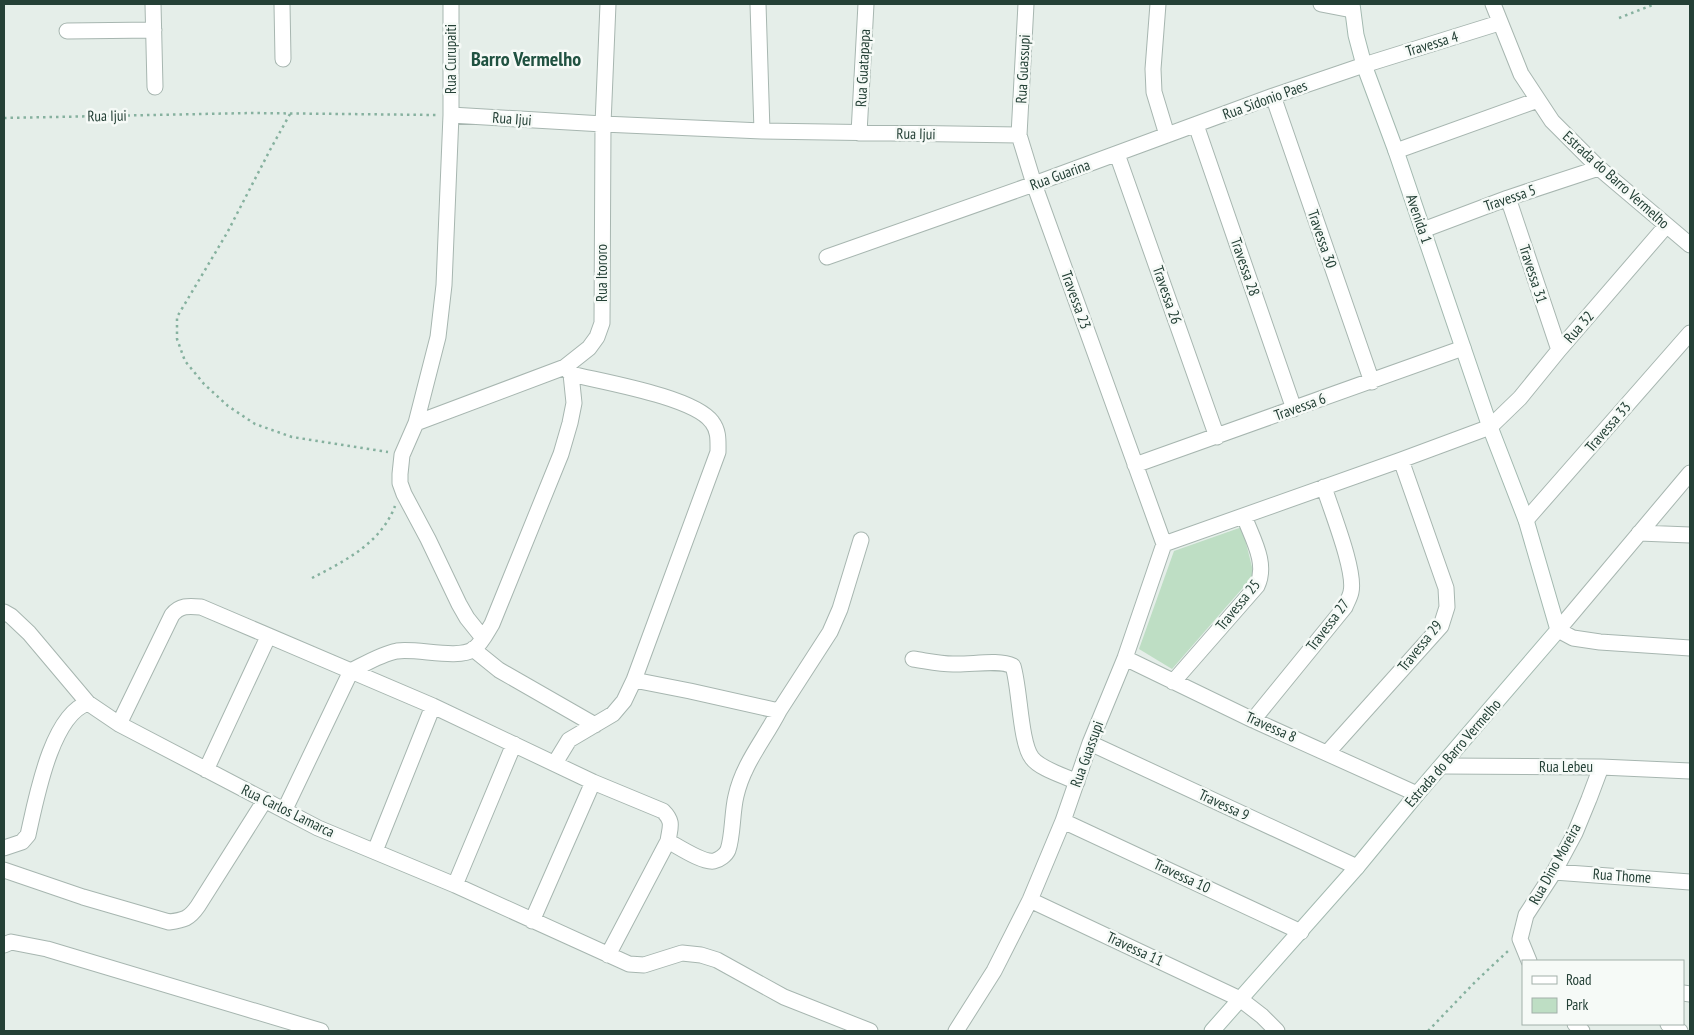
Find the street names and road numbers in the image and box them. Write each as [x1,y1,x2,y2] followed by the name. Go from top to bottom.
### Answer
[441,24,460,94] street label: Rua Curupaiti
[1403,27,1461,60] street label: Travessa 4
[851,29,874,107] street label: Rua Guatapapa
[1011,34,1034,104] street label: Rua Guassupi
[1220,75,1310,124] street label: Rua Sidonio Paes
[87,106,127,125] street label: Rua Ijui
[492,108,532,129] street label: Rua Ijui
[896,124,936,143] street label: Rua Ijui
[1559,127,1674,233] street label: Estrada do Barro Vermelho
[1027,155,1093,194] street label: Rua Guarina
[1481,180,1538,215] street label: Travessa 5
[1402,192,1437,246] street label: Avenida 1
[1304,207,1341,271] street label: Travessa 30
[1227,235,1264,298] street label: Travessa 28
[1515,242,1552,305] street label: Travessa 31
[592,244,611,302] street label: Rua Itororo
[1149,263,1186,327] street label: Travessa 26
[1057,268,1096,331] street label: Travessa 23
[1560,307,1598,347] street label: Rua 32
[1271,388,1329,425] street label: Travessa 6
[1581,398,1635,456] street label: Travessa 33
[1211,575,1264,634] street label: Travessa 25
[1302,595,1353,655] street label: Travessa 27
[1393,616,1446,675] street label: Travessa 29
[1400,695,1505,811] street label: Estrada do Barro Vermelho
[1243,707,1300,746] street label: Travessa 8
[1066,718,1107,790] street label: Rua Guassupi
[1539,757,1593,776] street label: Rua Lebeu
[239,780,338,841] street label: Rua Carlos Lamarca
[1196,785,1253,824] street label: Travessa 9
[1524,820,1585,908] street label: Rua Dino Moreira
[1151,854,1214,897] street label: Travessa 10
[1592,864,1652,887] street label: Rua Thome
[1104,927,1167,970] street label: Travessa 11

